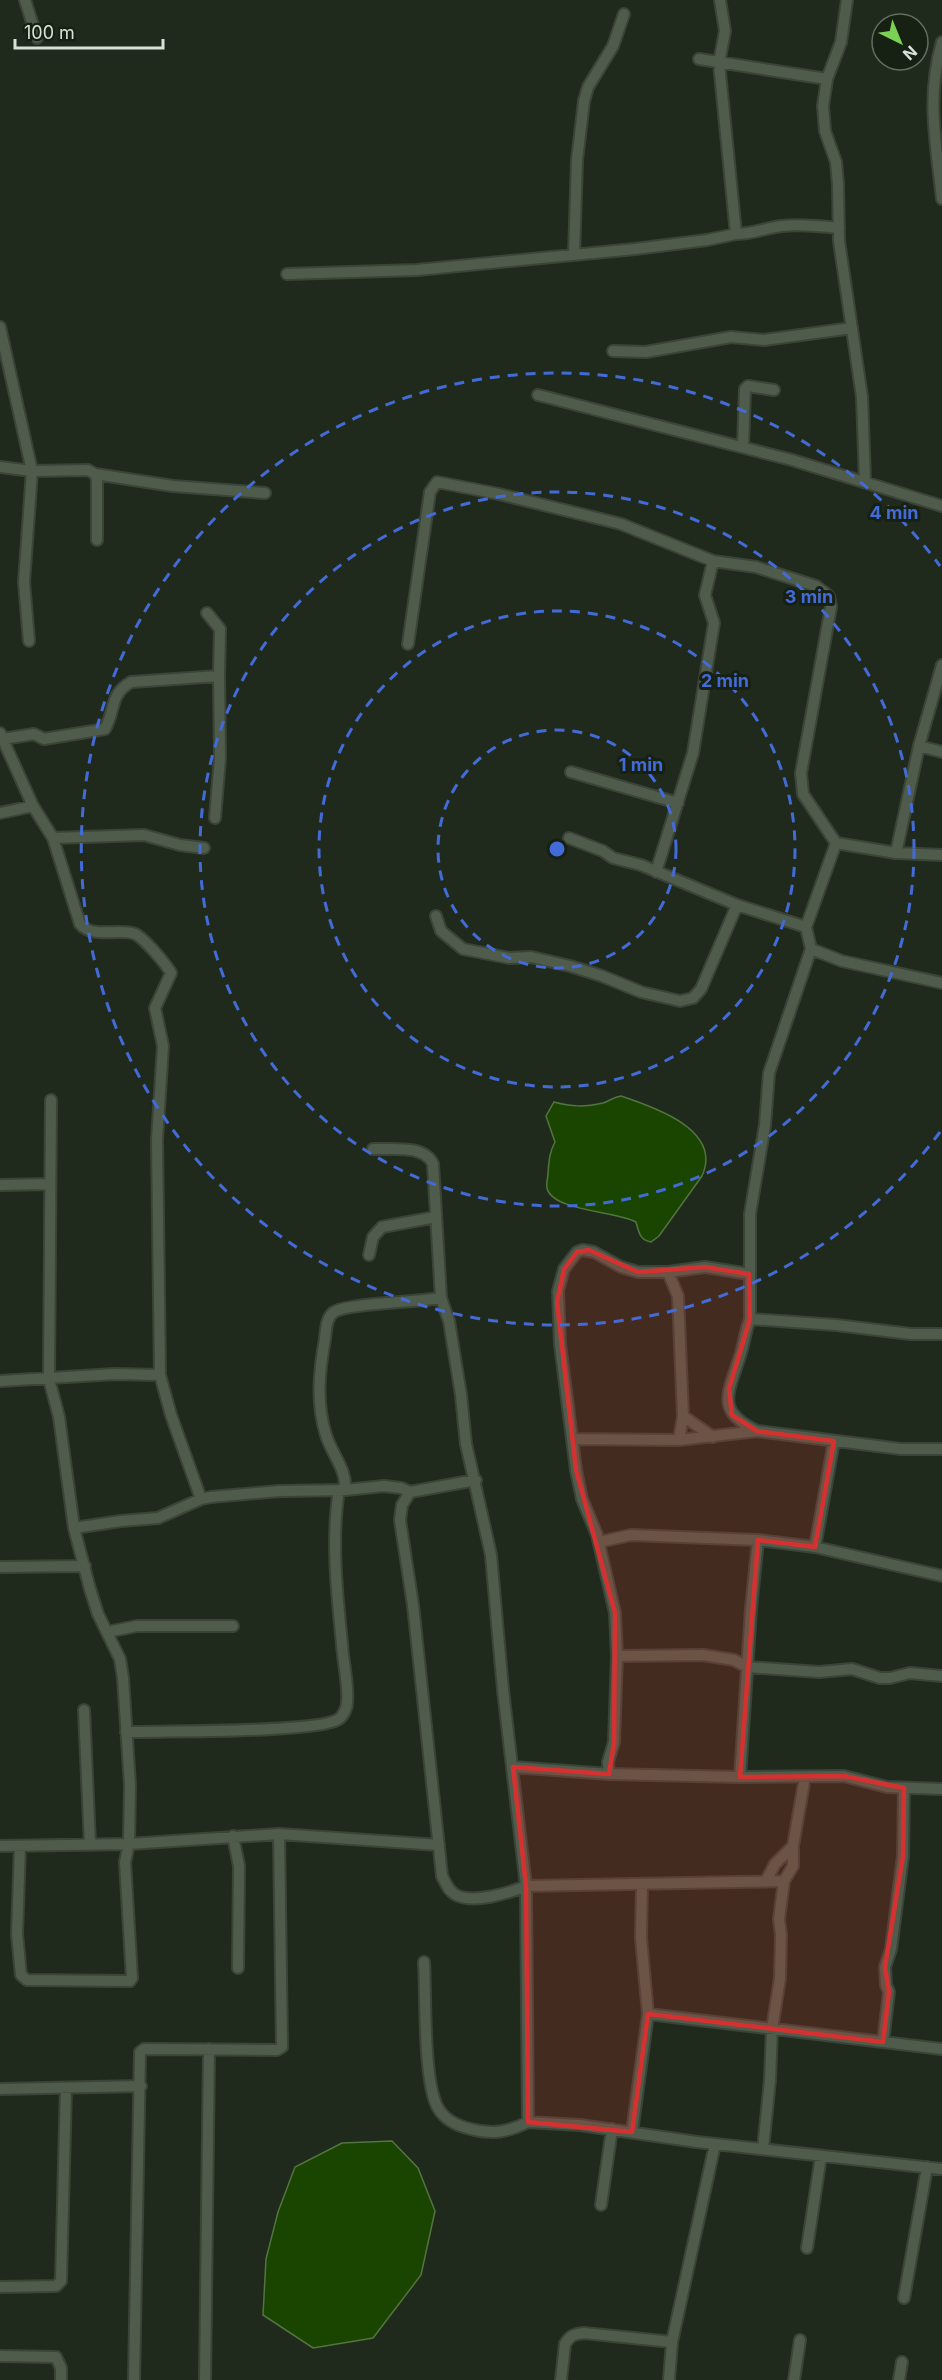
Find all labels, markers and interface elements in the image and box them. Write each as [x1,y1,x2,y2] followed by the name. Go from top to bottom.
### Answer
[15,12,164,50] scale bar
[870,12,930,72] north arrow
[24,22,75,43] text: 100 m
[899,41,922,64] text: N
[870,502,918,523] text: 4 min
[785,586,833,607] text: 3 min
[701,670,749,691] text: 2 min
[619,754,663,775] text: 1 min
[547,839,567,859] centre of rings

